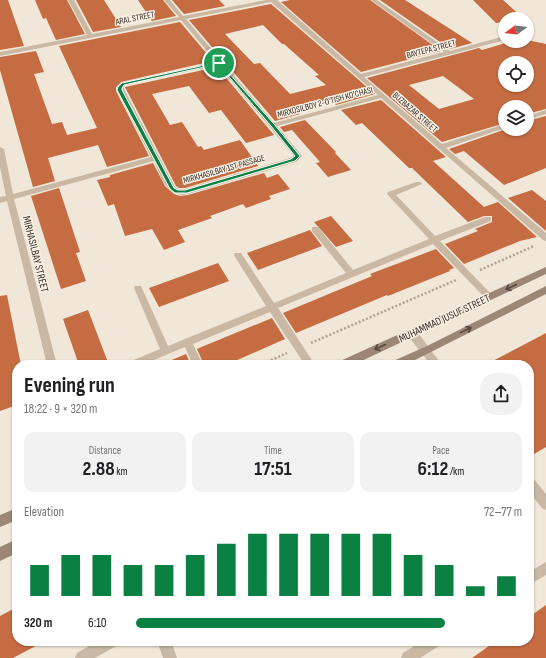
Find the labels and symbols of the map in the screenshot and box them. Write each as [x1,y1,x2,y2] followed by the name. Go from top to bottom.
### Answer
[114,9,156,28] street label: ARAL STREET
[498,12,534,48] north arrow
[405,38,457,61] street label: BAYTEPA STREET
[202,46,236,80] pin
[276,84,374,121] street label: MIRXOSILBOY 2-O'TISH KO'CHASI
[390,90,440,135] street label: BUZBAZAR STREET
[182,152,267,186] street label: MIRKHASILBAY 1ST PASSAGE
[20,215,51,294] street label: MIRHASILBAY STREET
[505,284,517,291] one-way arrow
[397,291,492,345] street label: MUHAMMAD JUSUF STREET
[459,326,471,334] one-way arrow
[374,344,386,351] one-way arrow

